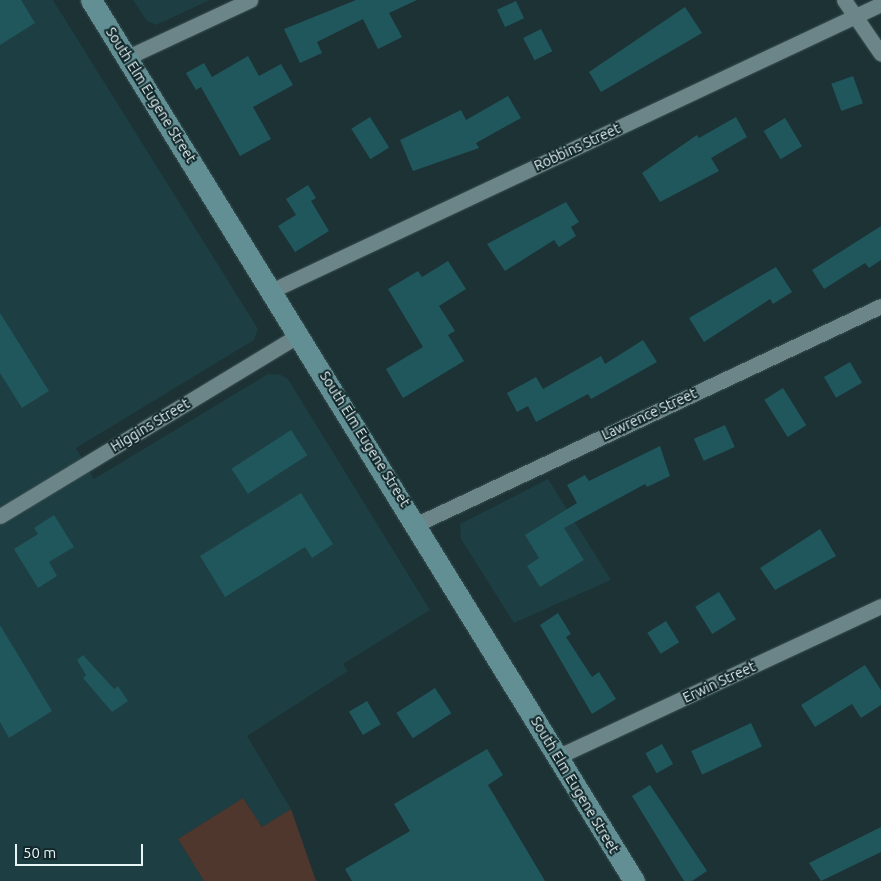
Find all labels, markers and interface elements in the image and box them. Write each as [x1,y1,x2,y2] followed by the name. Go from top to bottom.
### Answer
[102,24,200,166] street label: South Elm Eugene Street
[531,120,623,174] street label: Robbins Street
[316,368,414,510] street label: South Elm Eugene Street
[599,385,699,443] street label: Lawrence Street
[108,395,192,455] street label: Higgins Street
[680,658,758,706] street label: Erwin Street
[527,714,623,856] street label: South Elm Eugene Street
[18,834,145,866] scale bar
[23,844,56,861] text: 50 m

